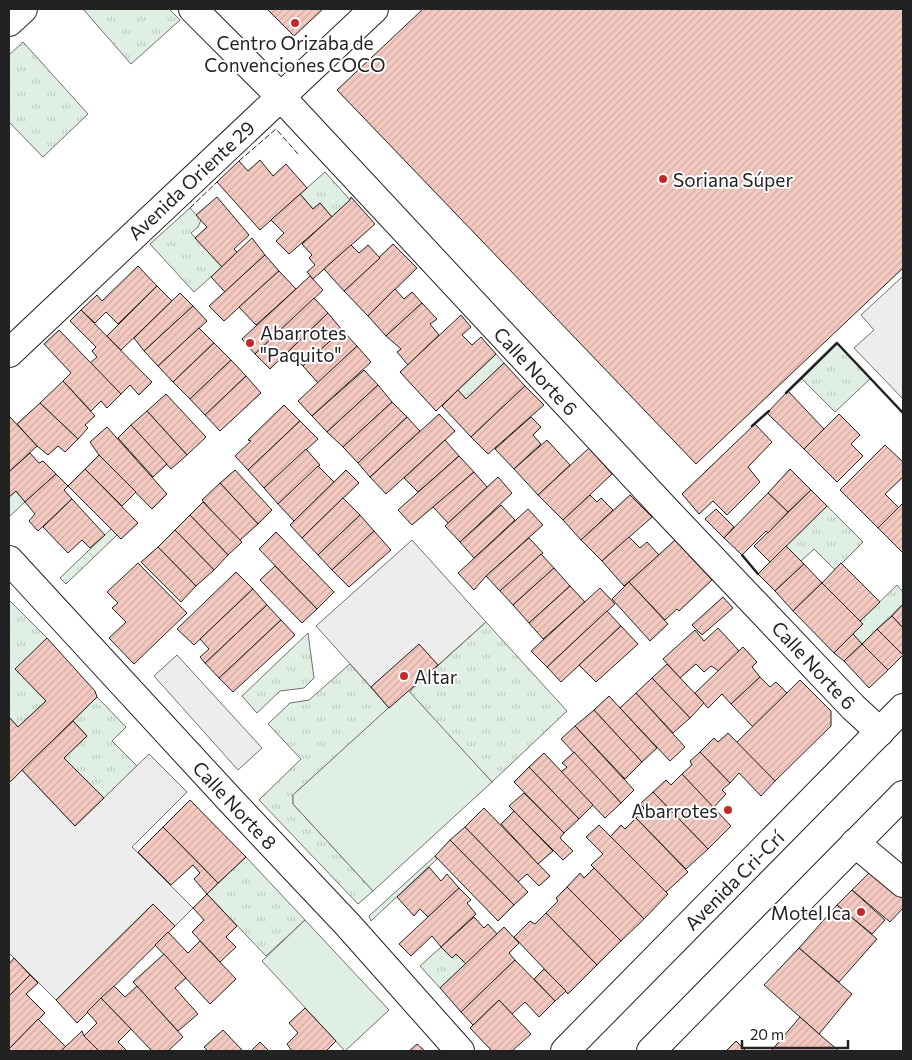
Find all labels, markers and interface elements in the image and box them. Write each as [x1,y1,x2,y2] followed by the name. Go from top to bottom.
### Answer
[289,17,301,29] marker: Centro Orizaba de Convenciones COCO
[204,31,386,76] place label: Centro Orizaba de Convenciones COCO
[123,116,259,244] street label: Avenida Oriente 29
[673,168,793,191] place label: Soriana Súper
[657,173,669,185] marker: Soriana Súper
[260,321,347,366] place label: Abarrotes "Paquito"
[489,322,583,420] street label: Calle Norte 6
[244,337,256,349] marker: Abarrotes "Paquito"
[767,616,861,714] street label: Calle Norte 6
[414,665,458,688] place label: Altar
[398,670,410,682] marker: Altar
[188,756,282,854] street label: Calle Norte 8
[631,799,718,822] place label: Abarrotes
[722,804,734,816] marker: Abarrotes
[680,825,789,934] street label: Avenida Cri-Crí
[771,901,851,924] place label: Motel Ica
[855,906,867,918] marker: Motel Ica
[742,1018,848,1050] scale bar
[750,1025,784,1043] text: 20 m

